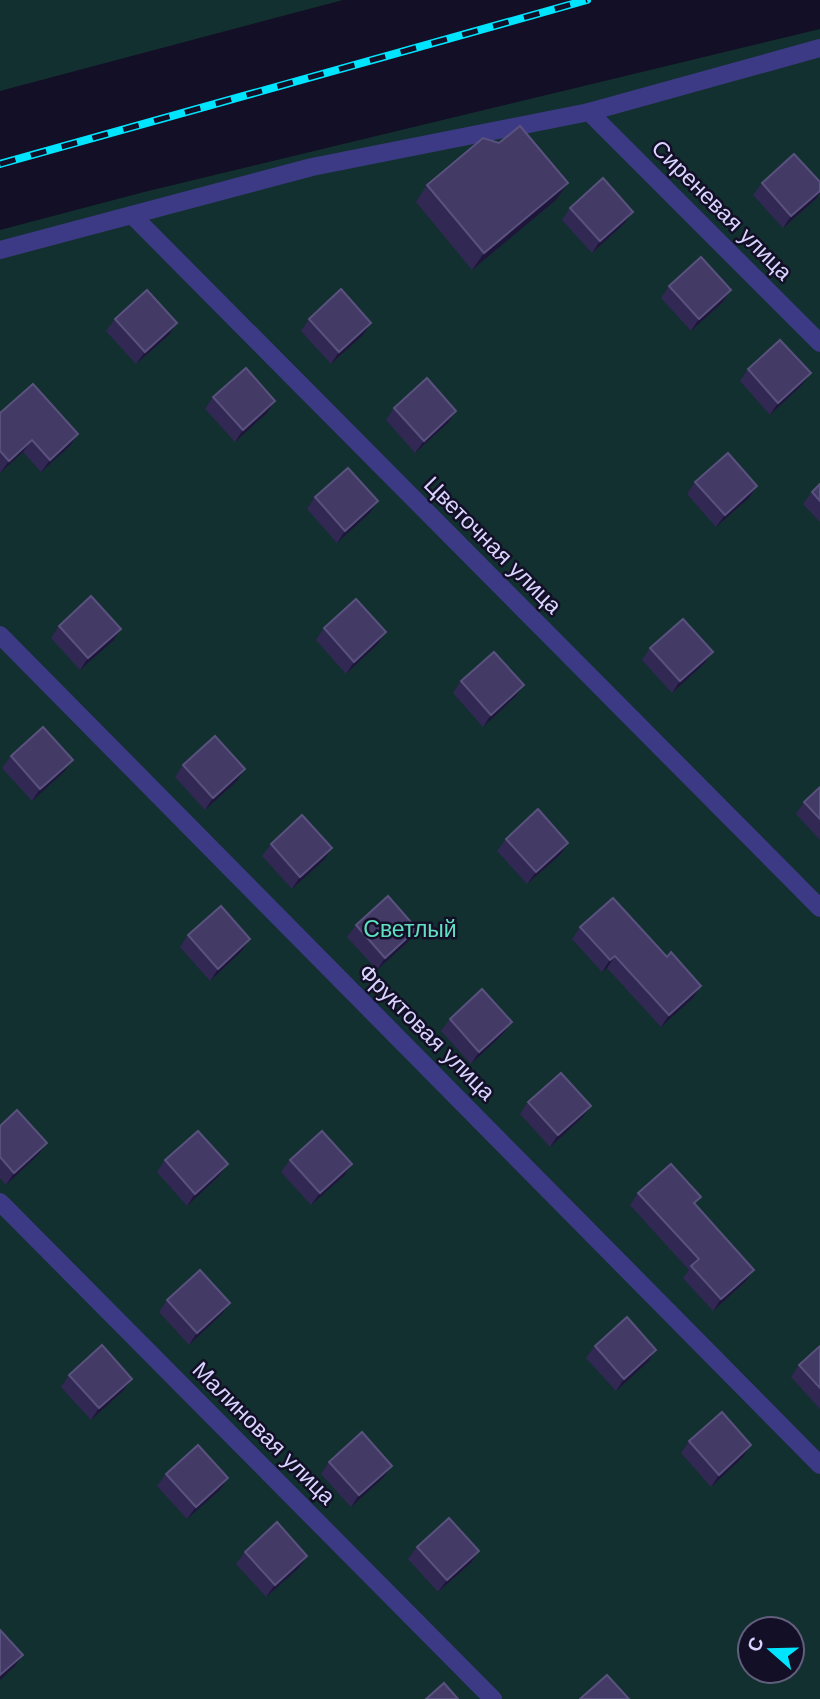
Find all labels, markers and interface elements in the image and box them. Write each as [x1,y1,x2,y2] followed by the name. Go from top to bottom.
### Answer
[647,135,798,286] street label: Сиреневая улица
[419,471,567,619] street label: Цветочная улица
[363,916,457,942] park label: Светлый
[354,959,501,1106] street label: Фруктовая улица
[187,1356,341,1510] street label: Малиновая улица
[736,1615,806,1685] north arrow
[743,1634,768,1654] text: С

